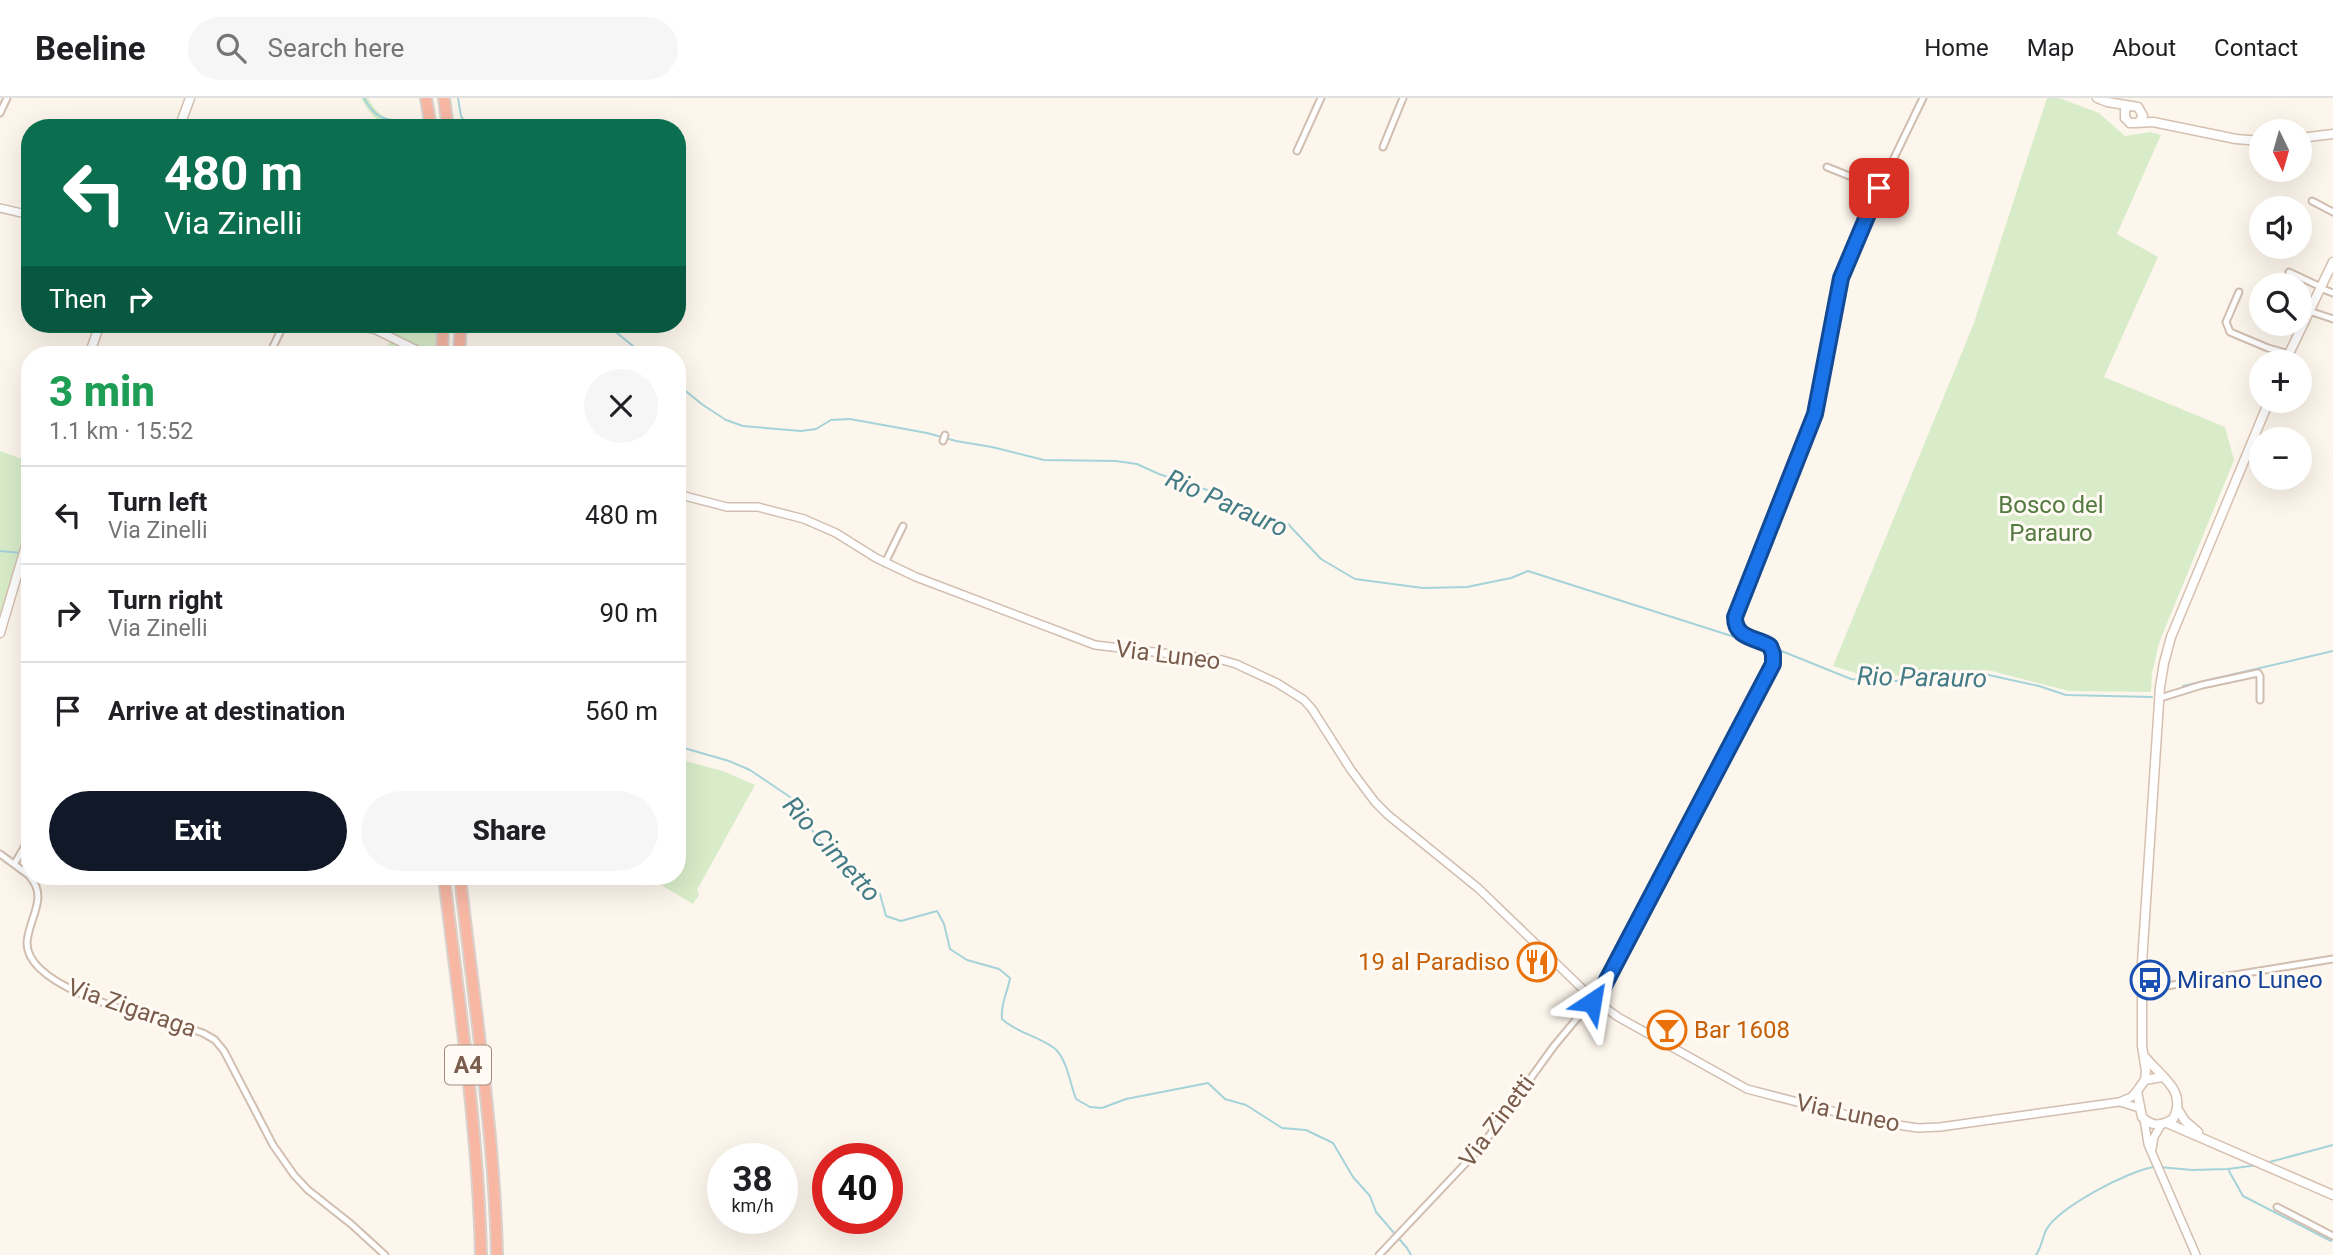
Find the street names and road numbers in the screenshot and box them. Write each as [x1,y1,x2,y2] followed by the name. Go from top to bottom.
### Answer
[1114,635,1222,675] street label: Via Luneo
[64,973,200,1043] street label: Via Zigaraga
[445,1046,491,1084] road number: A4
[1453,1070,1541,1172] street label: Via Zinetti
[1794,1088,1902,1138] street label: Via Luneo

